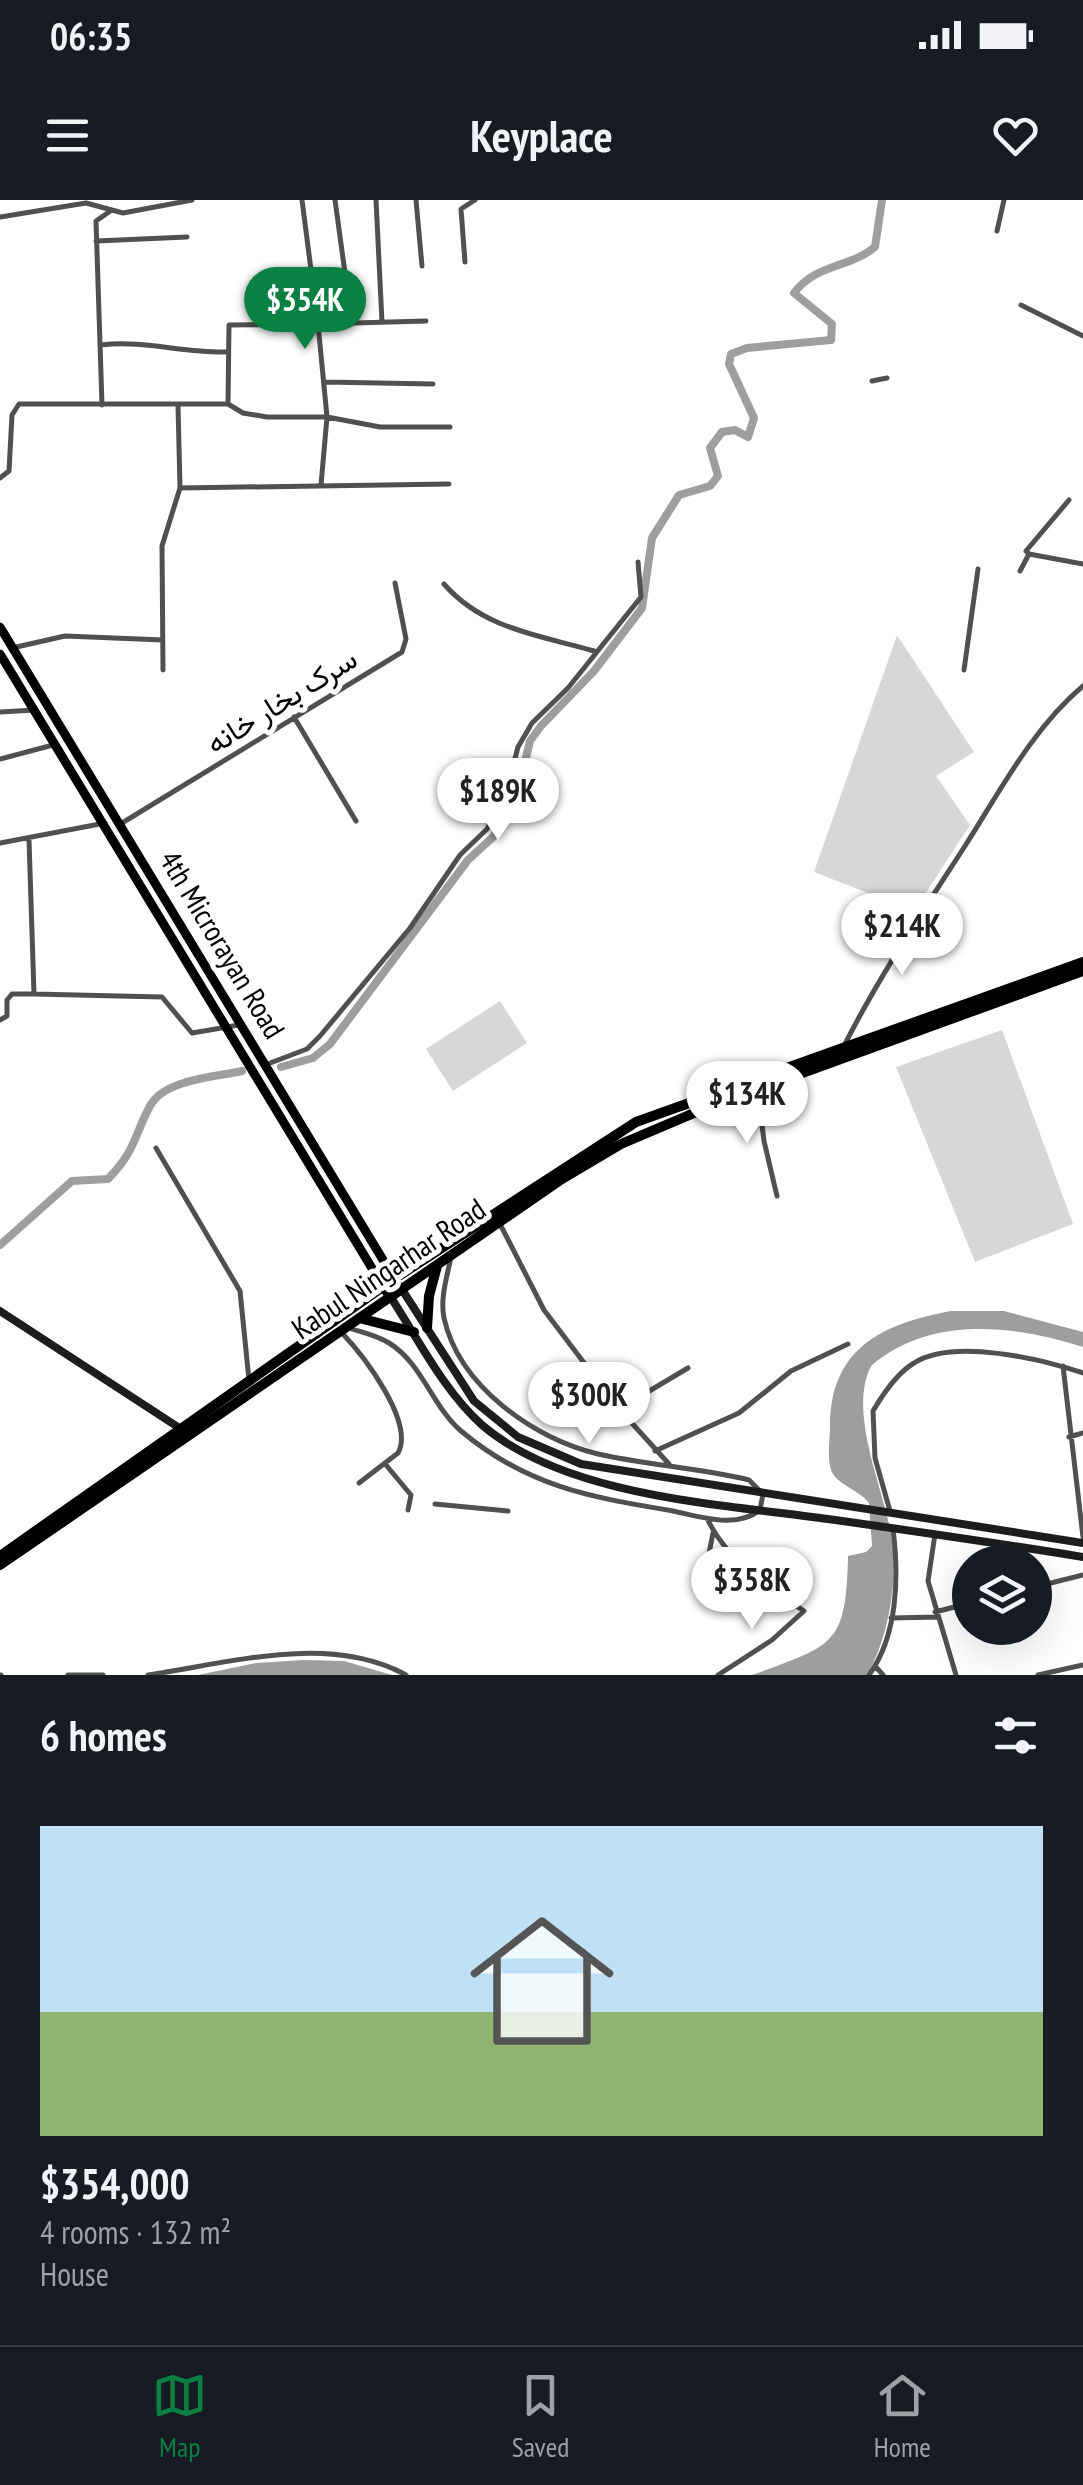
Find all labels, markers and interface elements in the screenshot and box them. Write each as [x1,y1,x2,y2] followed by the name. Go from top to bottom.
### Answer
[50,11,132,60] text: 06:35
[470,106,613,164] text: Keyplace
[40,108,95,163] icon: menu
[988,108,1043,163] icon: heart
[235,267,375,352] pin: $354K
[266,278,344,320] text: $354K
[198,638,364,762] street label: سرک بخار خانه
[428,758,568,843] pin: $189K
[459,769,537,811] text: $189K
[151,843,295,1045] street label: 4th Microrayan Road
[832,893,972,978] pin: $214K
[863,904,941,946] text: $214K
[677,1061,817,1146] pin: $134K
[708,1072,786,1114] text: $134K
[284,1189,492,1347] street label: Kabul Ningarhar Road
[519,1362,659,1447] pin: $300K
[550,1373,628,1415] text: $300K
[952,1545,1052,1645] map controls
[952,1545,1052,1645] button: layers
[682,1547,822,1632] pin: $358K
[713,1558,791,1600] text: $358K
[40,1708,167,1763] text: 6 homes
[988,1708,1043,1763] icon: filters
[452,1891,632,2071] icon: home
[40,2156,190,2211] text: $354,000
[40,2211,231,2253] text: 4 rooms · 132 m²
[40,2253,109,2295] text: House
[152,2368,207,2465] tab: Map
[512,2368,569,2465] tab: Saved
[874,2368,931,2465] tab: Home

